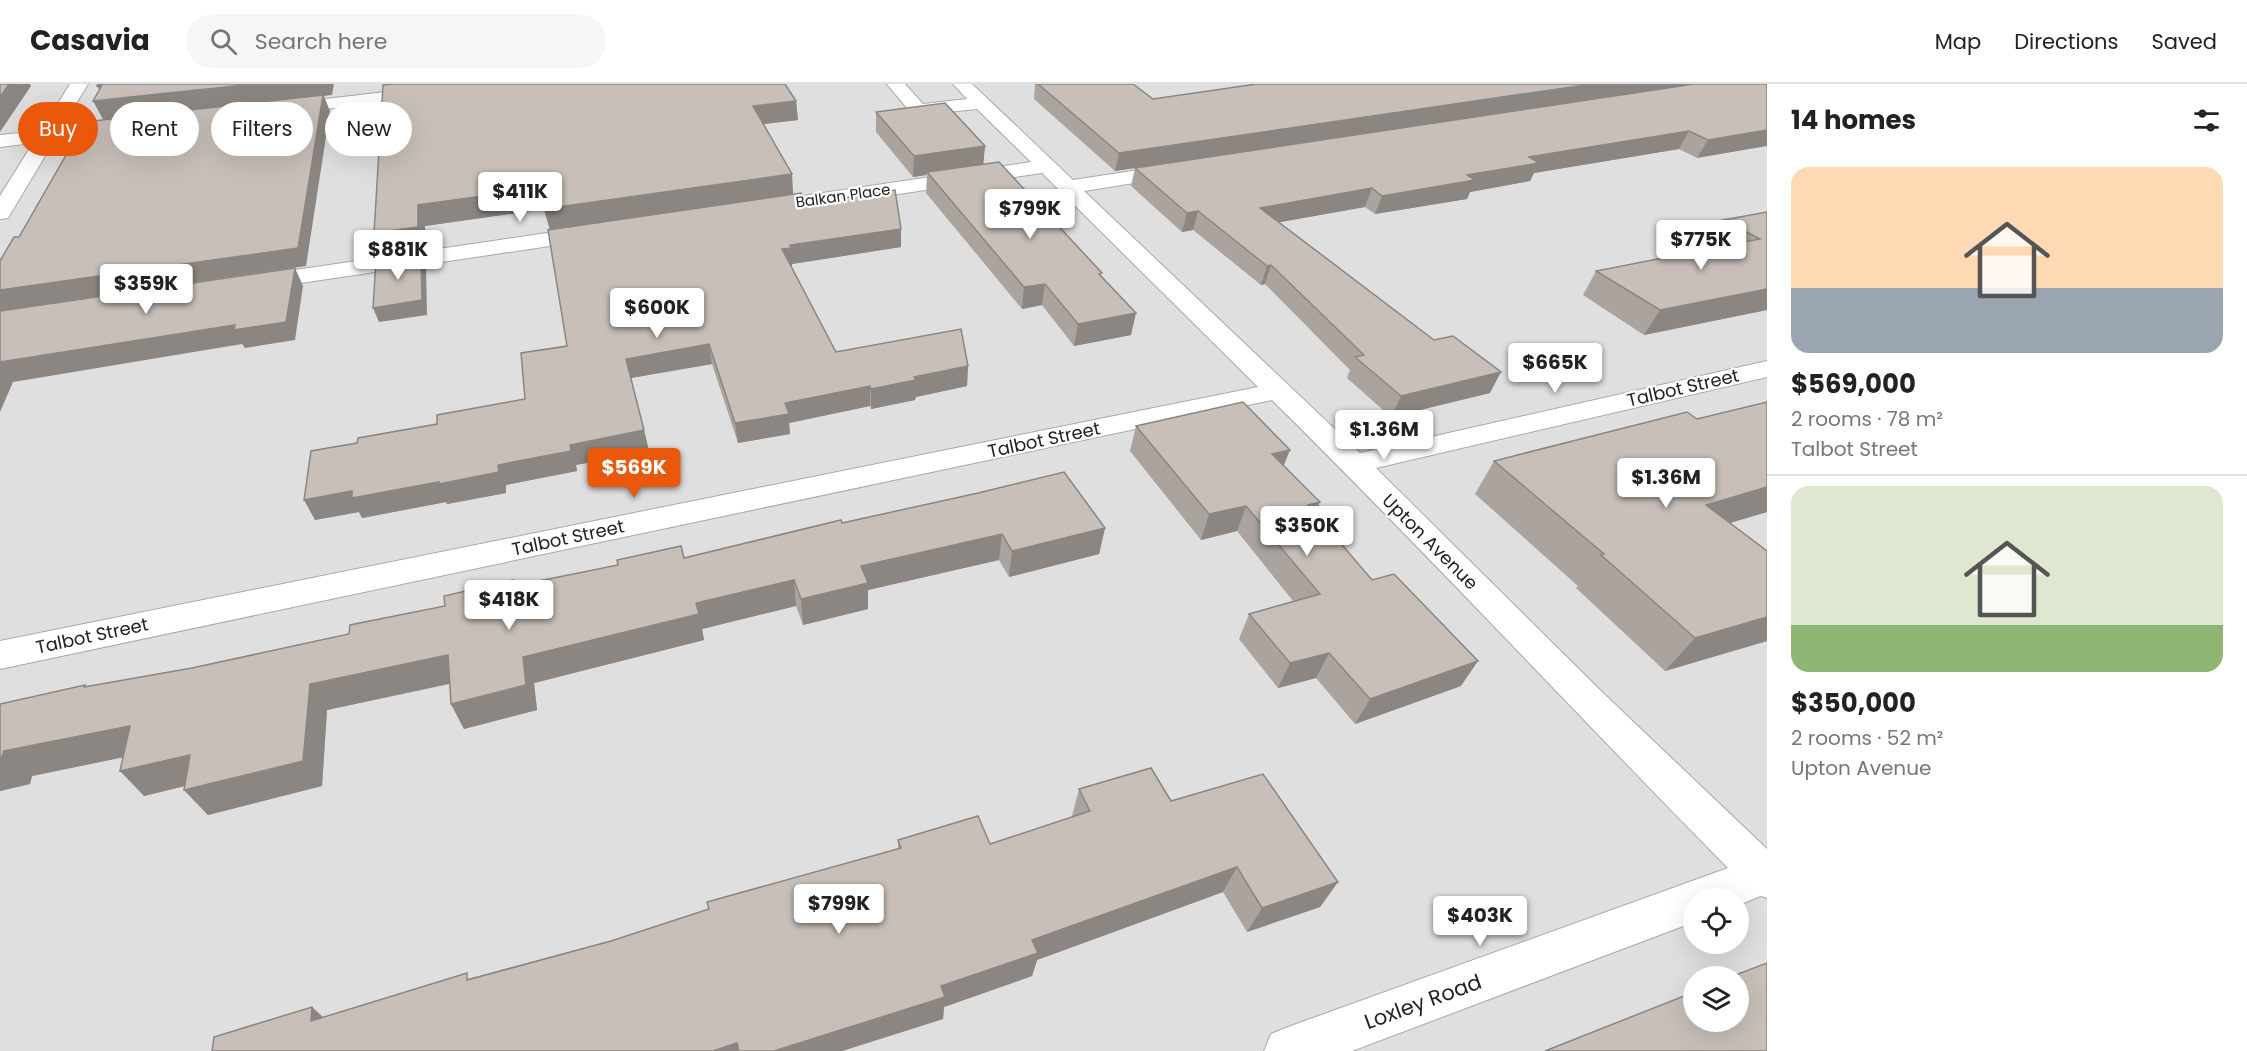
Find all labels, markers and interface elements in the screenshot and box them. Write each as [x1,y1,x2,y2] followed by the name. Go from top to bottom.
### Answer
[186,14,606,68] search box
[30,21,150,60] text: Casavia
[207,25,240,58] icon: search
[255,26,387,57] text: Search here
[1935,27,1981,56] text: Map
[2014,27,2118,56] text: Directions
[2151,27,2217,56] text: Saved
[18,102,98,156] chip: Buy
[110,102,199,156] chip: Rent
[211,102,313,156] chip: Filters
[325,102,412,156] chip: New
[1791,102,1916,138] text: 14 homes
[2190,104,2223,137] icon: filters
[478,172,562,223] pin: $411K
[492,177,548,205] text: $411K
[794,178,892,213] street label: Balkan Place
[988,189,1072,240] pin: $799K
[999,194,1061,222] text: $799K
[1953,206,2061,314] icon: home
[1659,220,1743,271] pin: $775K
[1670,225,1732,253] text: $775K
[356,230,440,281] pin: $881K
[368,235,428,263] text: $881K
[104,264,188,315] pin: $359K
[114,269,178,297] text: $359K
[615,288,699,339] pin: $600K
[624,293,690,321] text: $600K
[1513,343,1597,394] pin: $665K
[1522,348,1588,376] text: $665K
[1624,363,1741,413] street label: Talbot Street
[1791,366,1916,402] text: $569,000
[1791,405,1943,433] text: 2 rooms · 78 m²
[1335,410,1433,461] pin: $1.36M
[985,415,1102,464] street label: Talbot Street
[1349,415,1419,443] text: $1.36M
[1791,435,1918,463] text: Talbot Street
[592,448,676,499] pin: $569K
[601,453,667,481] text: $569K
[1617,458,1715,509] pin: $1.36M
[1631,463,1701,491] text: $1.36M
[1377,488,1484,595] street label: Upton Avenue
[1265,506,1349,557] pin: $350K
[1274,511,1340,539] text: $350K
[509,513,626,562] street label: Talbot Street
[1953,525,2061,633] icon: home
[467,580,551,631] pin: $418K
[478,585,540,613] text: $418K
[33,611,150,660] street label: Talbot Street
[1791,685,1916,721] text: $350,000
[1791,724,1943,752] text: 2 rooms · 52 m²
[1791,754,1931,782] text: Upton Avenue
[797,884,881,935] pin: $799K
[1683,888,1749,1032] map controls
[1683,888,1749,954] button: locate
[808,889,870,917] text: $799K
[1438,896,1522,947] pin: $403K
[1447,901,1513,929] text: $403K
[1683,966,1749,1032] button: layers
[1360,967,1485,1036] street label: Loxley Road

